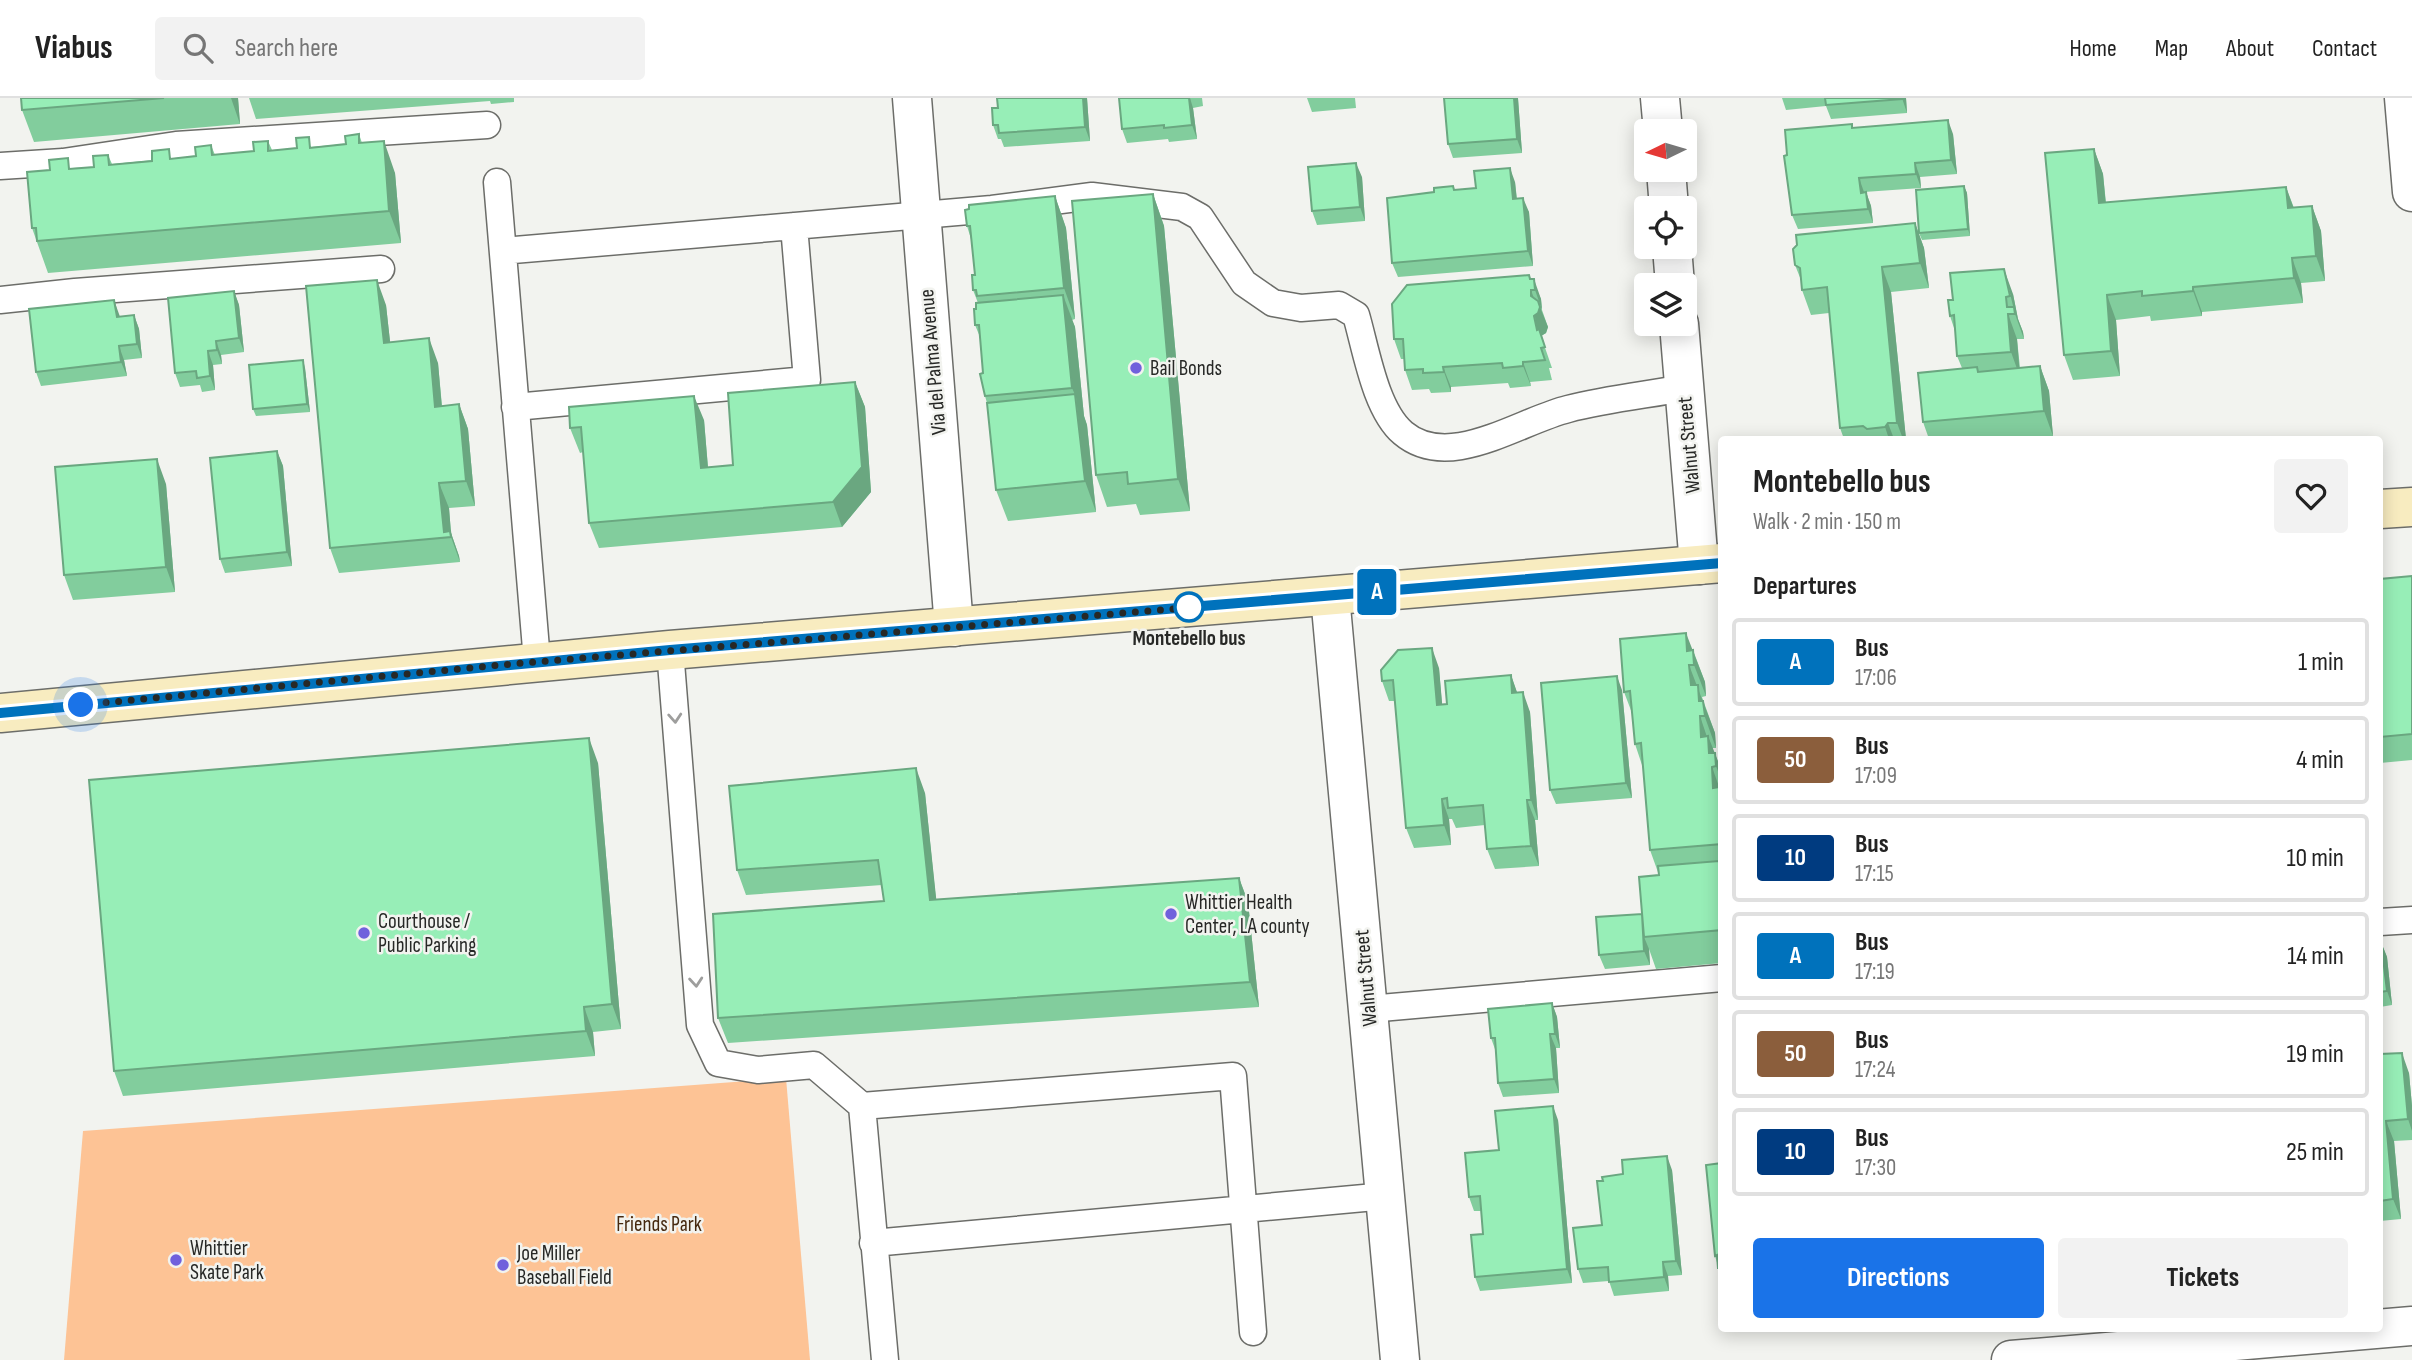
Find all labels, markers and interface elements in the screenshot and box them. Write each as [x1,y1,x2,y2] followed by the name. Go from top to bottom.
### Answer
[155,17,645,80] search box
[35,28,113,68] text: Viabus
[179,29,217,67] icon: search
[235,33,338,64] text: Search here
[2069,34,2117,63] text: Home
[2155,34,2188,63] text: Map
[2226,34,2274,63] text: About
[2312,34,2377,63] text: Contact
[1634,119,1698,182] north arrow
[1634,119,1697,336] map controls
[1634,196,1697,259] button: locate
[1634,273,1697,336] button: layers
[914,288,952,436] street label: Via del Palma Avenue
[1150,356,1222,381] place label: Bail Bonds
[1128,360,1144,376] marker: Bail Bonds
[1672,396,1706,494] street label: Walnut Street
[2274,459,2348,533] button: heart
[1753,462,1931,502] text: Montebello bus
[1753,508,1901,536] text: Walk · 2 min · 150 m
[1354,569,1400,615] line badge: A
[1753,571,1857,602] text: Departures
[1371,577,1383,606] text: A
[1174,592,1204,622] marker: Montebello bus
[1132,626,1246,651] place label: Montebello bus
[1855,633,1889,664] text: Bus
[1790,647,1801,676] text: A
[2298,647,2344,678] text: 1 min
[1855,664,1897,692] text: 17:06
[63,687,98,722] your location
[667,713,682,724] one-way arrow
[1855,731,1889,762] text: Bus
[1785,745,1806,774] text: 50
[2296,745,2344,776] text: 4 min
[1855,762,1897,790] text: 17:09
[1855,829,1889,860] text: Bus
[1785,843,1806,872] text: 10
[2287,843,2344,874] text: 10 min
[1855,860,1894,888] text: 17:15
[1185,890,1310,939] place label: Whittier Health Center, LA county
[1163,906,1179,922] marker: Whittier Health Center, LA county
[378,909,476,958] place label: Courthouse / Public Parking
[356,925,372,941] marker: Courthouse / Public Parking
[1855,927,1889,958] text: Bus
[1349,929,1383,1027] street label: Walnut Street
[1790,941,1801,970] text: A
[2287,941,2344,972] text: 14 min
[1855,958,1895,986] text: 17:19
[688,977,703,988] one-way arrow
[1855,1025,1889,1056] text: Bus
[1785,1039,1806,1068] text: 50
[2287,1039,2344,1070] text: 19 min
[1855,1056,1895,1084] text: 17:24
[1855,1123,1889,1154] text: Bus
[1785,1137,1806,1166] text: 10
[2286,1137,2344,1168] text: 25 min
[1855,1154,1896,1182] text: 17:30
[616,1212,702,1237] park label: Friends Park
[190,1236,264,1285] place label: Whittier Skate Park
[1753,1238,2044,1318] button: Directions
[2058,1238,2348,1318] button: Tickets
[516,1241,612,1290] place label: Joe Miller Baseball Field
[168,1252,184,1268] marker: Whittier Skate Park
[495,1257,511,1273] marker: Joe Miller Baseball Field

